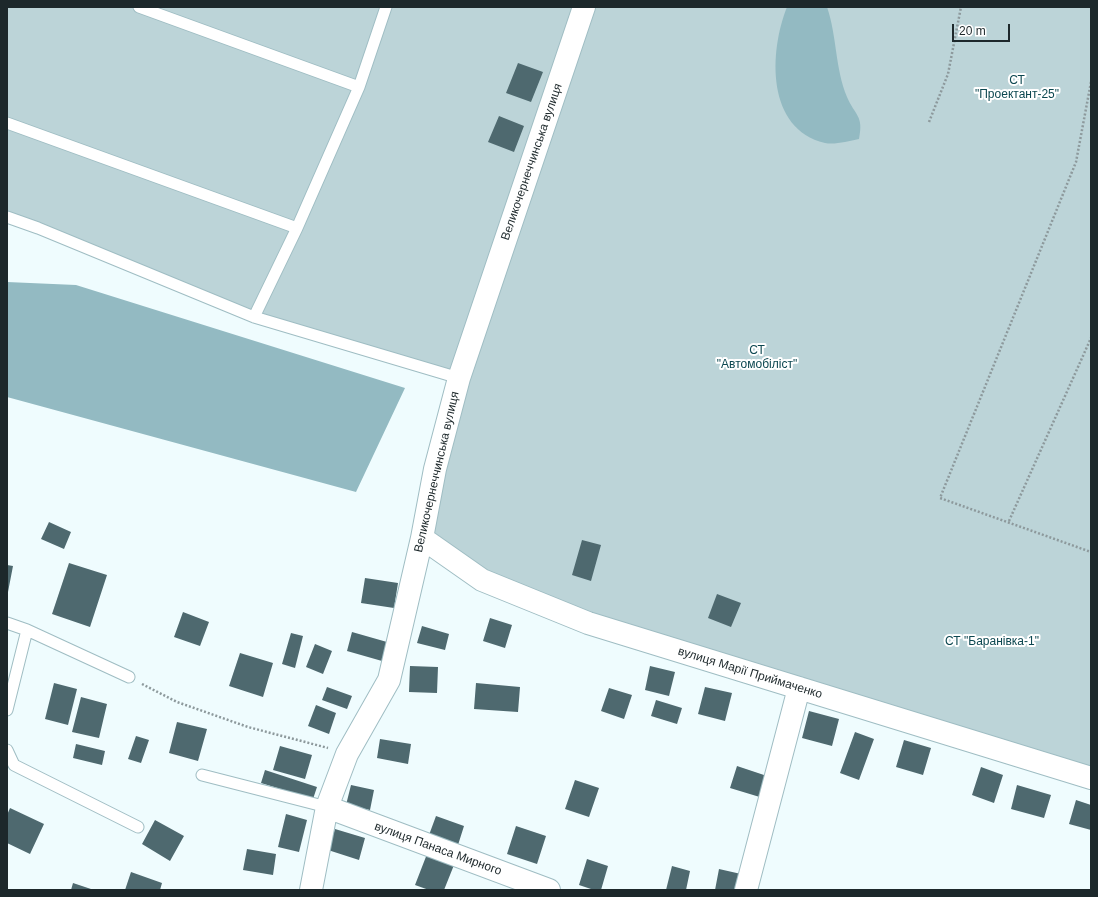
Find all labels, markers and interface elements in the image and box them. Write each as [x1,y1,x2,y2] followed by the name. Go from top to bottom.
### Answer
[954,16,1012,42] scale bar
[959,24,986,38] text: 20 m
[975,74,1059,102] park label: СТ "Проектант-25"
[498,82,566,242] street label: Великочернеччинська вулиця
[717,344,797,372] park label: СТ "Автомобіліст"
[411,390,463,554] street label: Великочернеччинська вулиця
[945,635,1039,649] park label: СТ "Баранівка-1"
[676,644,824,702] street label: вулиця Марії Приймаченко
[372,819,504,879] street label: вулиця Панаса Мирного

